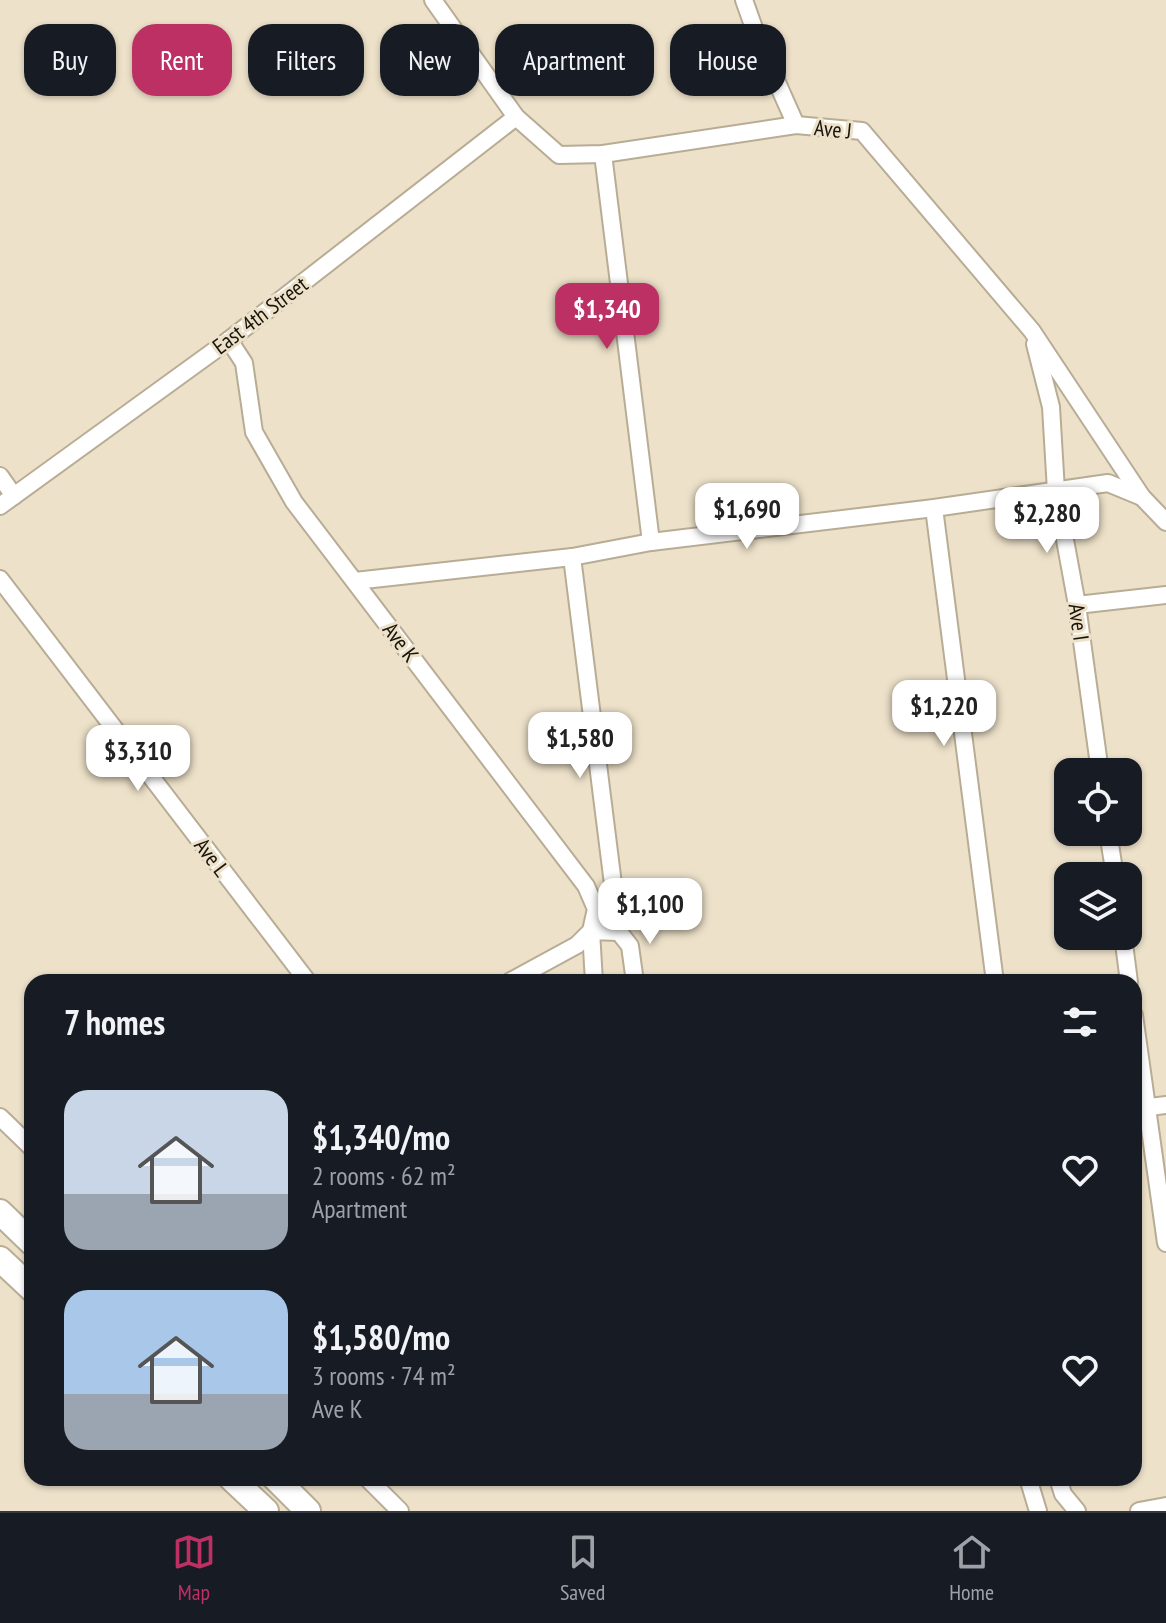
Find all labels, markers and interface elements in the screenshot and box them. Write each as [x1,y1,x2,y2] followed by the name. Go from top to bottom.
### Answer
[24,24,116,96] chip: Buy
[132,24,232,96] chip: Rent
[248,24,364,96] chip: Filters
[380,24,479,96] chip: New
[495,24,654,96] chip: Apartment
[670,24,786,96] chip: House
[813,113,853,145] street label: Ave J
[207,270,313,360] street label: East 4th Street
[542,283,672,351] pin: $1,340
[573,292,641,325] text: $1,340
[682,483,812,551] pin: $1,690
[982,487,1112,555] pin: $2,280
[713,492,781,525] text: $1,690
[1013,496,1081,529] text: $2,280
[1063,602,1095,642] street label: Ave I
[377,616,425,668] street label: Ave K
[879,680,1009,748] pin: $1,220
[910,689,978,722] text: $1,220
[515,712,645,780] pin: $1,580
[546,721,614,754] text: $1,580
[73,725,203,793] pin: $3,310
[104,734,172,767] text: $3,310
[1054,758,1142,950] map controls
[1054,758,1142,846] button: locate
[188,832,236,882] street label: Ave L
[1054,862,1142,950] button: layers
[585,878,715,946] pin: $1,100
[616,887,684,920] text: $1,100
[64,1000,165,1044] text: 7 homes
[1058,1000,1102,1044] icon: filters
[312,1115,450,1159] text: $1,340/mo
[128,1122,224,1218] icon: home
[1058,1148,1102,1192] icon: heart
[312,1159,456,1192] text: 2 rooms · 62 m²
[312,1192,407,1225] text: Apartment
[312,1315,450,1359] text: $1,580/mo
[128,1322,224,1418] icon: home
[1058,1348,1102,1392] icon: heart
[312,1359,456,1392] text: 3 rooms · 74 m²
[312,1392,363,1425] text: Ave K
[172,1530,216,1606] tab: Map
[560,1530,605,1606] tab: Saved
[949,1530,994,1606] tab: Home

